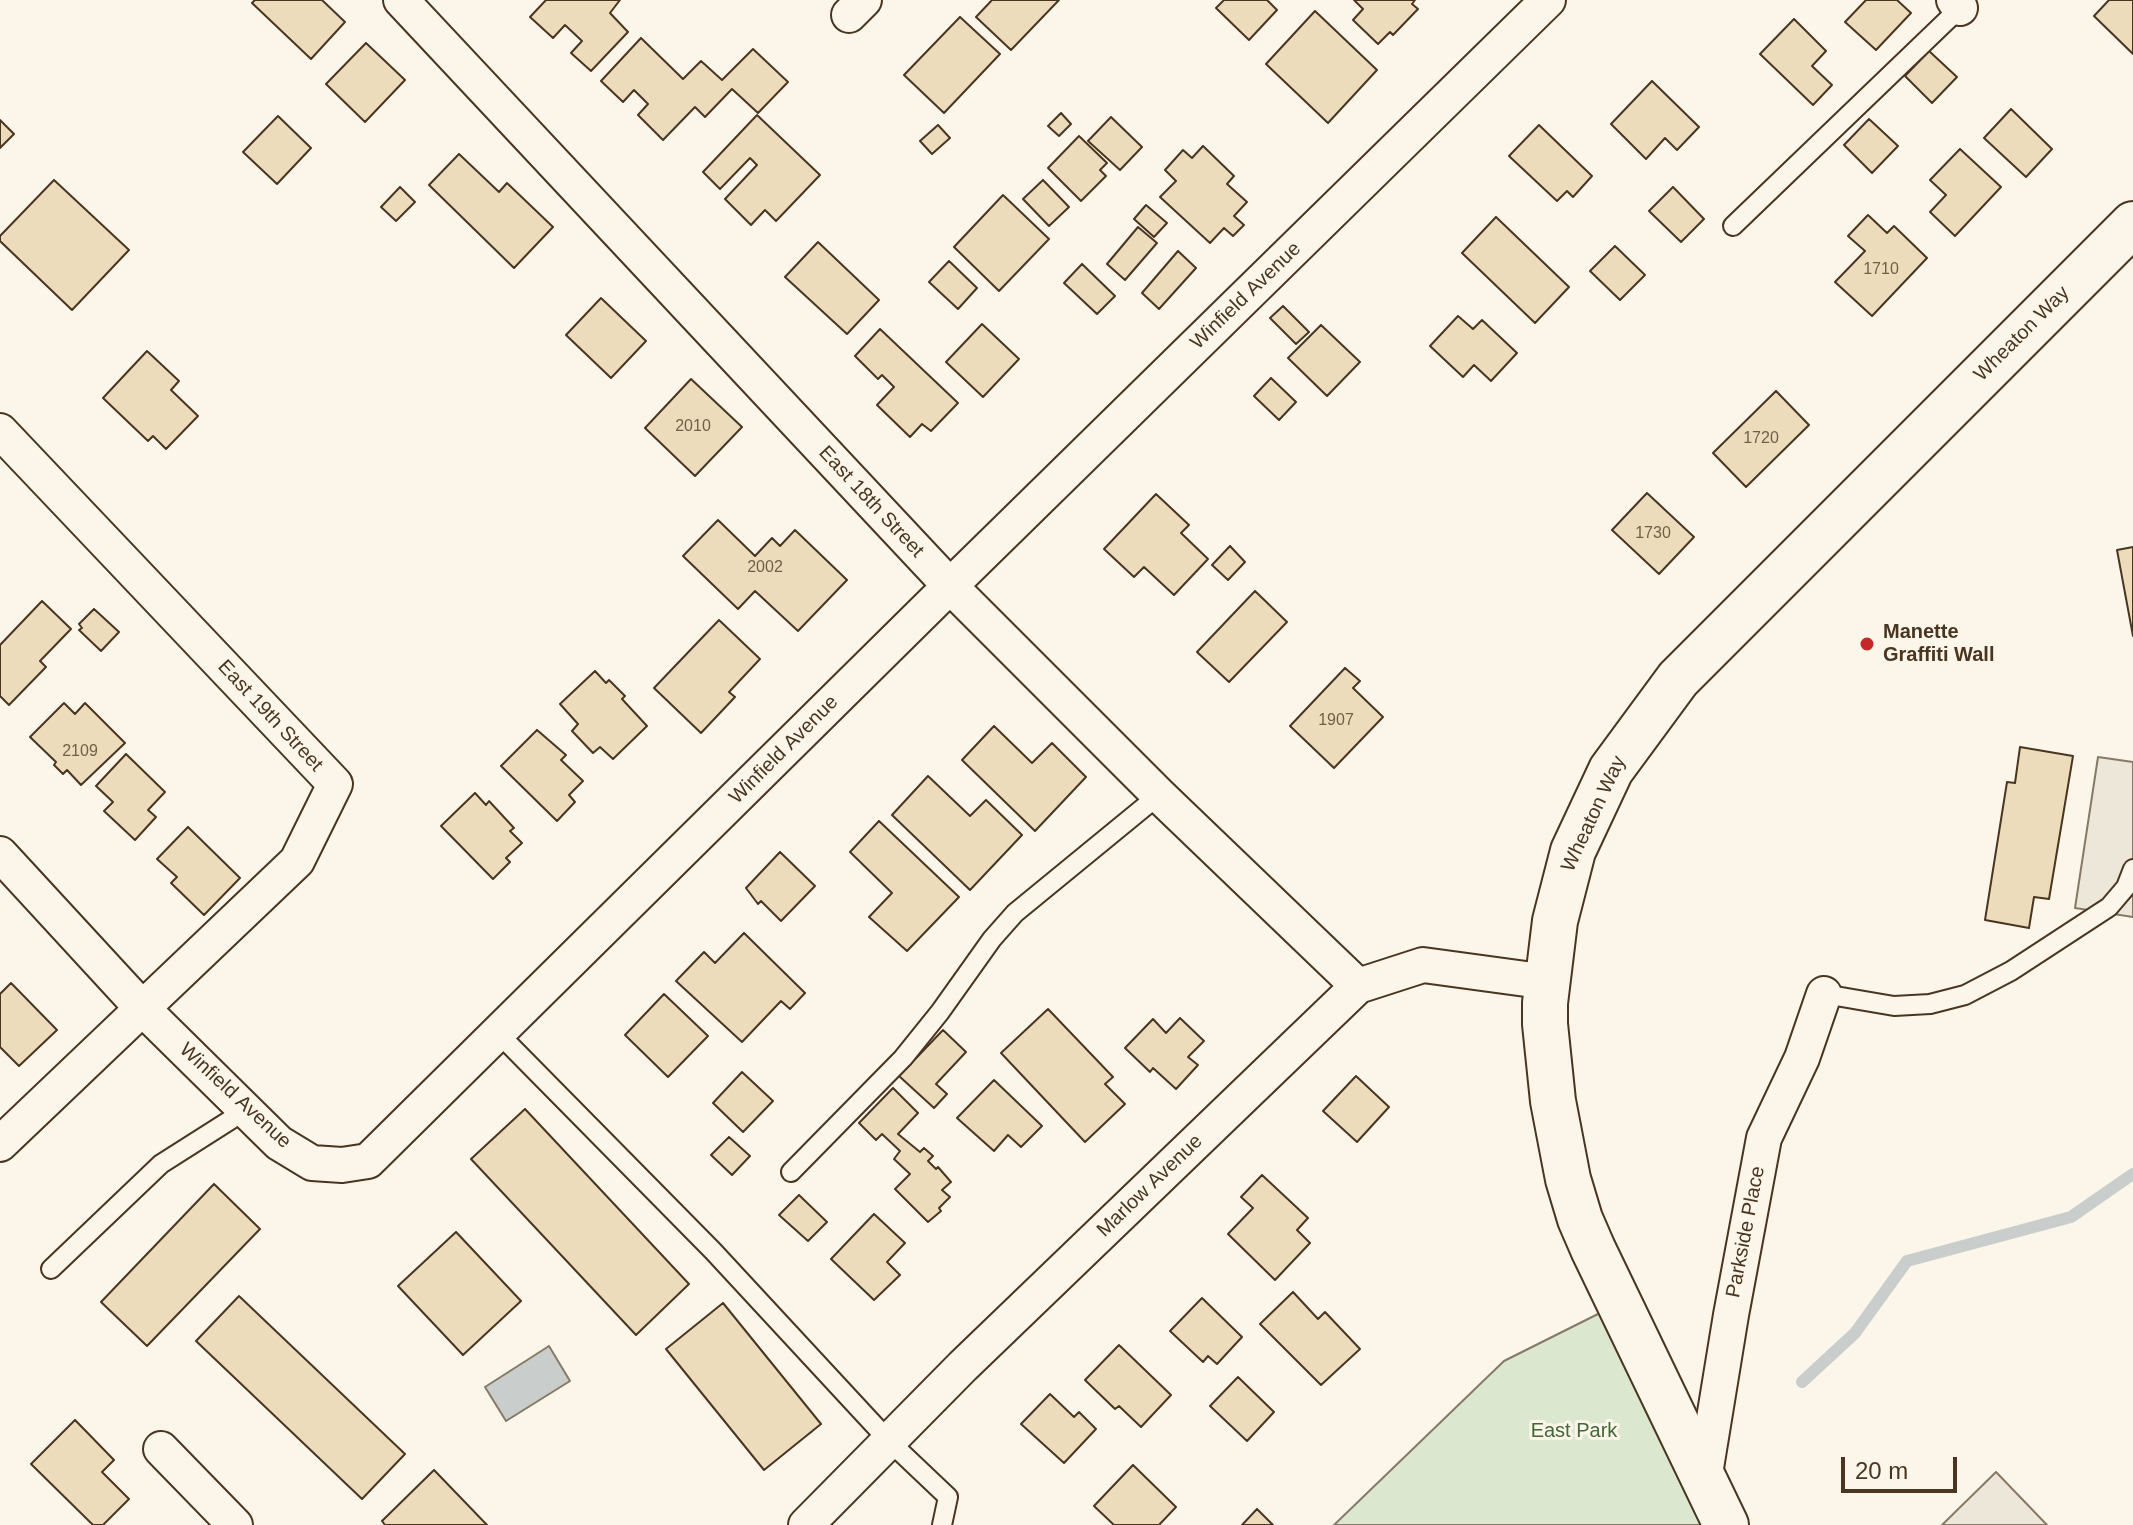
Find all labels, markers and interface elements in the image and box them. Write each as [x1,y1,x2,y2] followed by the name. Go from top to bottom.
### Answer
[1186,237,1306,355] street label: Winfield Avenue
[1863,260,1899,280] house number: 1710
[1969,281,2075,387] street label: Wheaton Way
[675,417,711,437] house number: 2010
[1743,429,1779,449] house number: 1720
[813,441,929,563] street label: East 18th Street
[1635,524,1671,544] house number: 1730
[747,558,783,578] house number: 2002
[1883,620,1994,667] place label: Manette Graffiti Wall
[1858,635,1876,653] marker: Manette Graffiti Wall
[212,655,328,777] street label: East 19th Street
[725,691,843,809] street label: Winfield Avenue
[1318,711,1354,731] house number: 1907
[62,742,98,762] house number: 2109
[1557,752,1631,876] street label: Wheaton Way
[174,1038,296,1154] street label: Winfield Avenue
[1092,1130,1208,1242] street label: Marlow Avenue
[1721,1164,1771,1300] street label: Parkside Place
[1531,1419,1617,1443] park label: East Park
[1845,1441,1961,1491] scale bar
[1855,1457,1908,1484] text: 20 m

